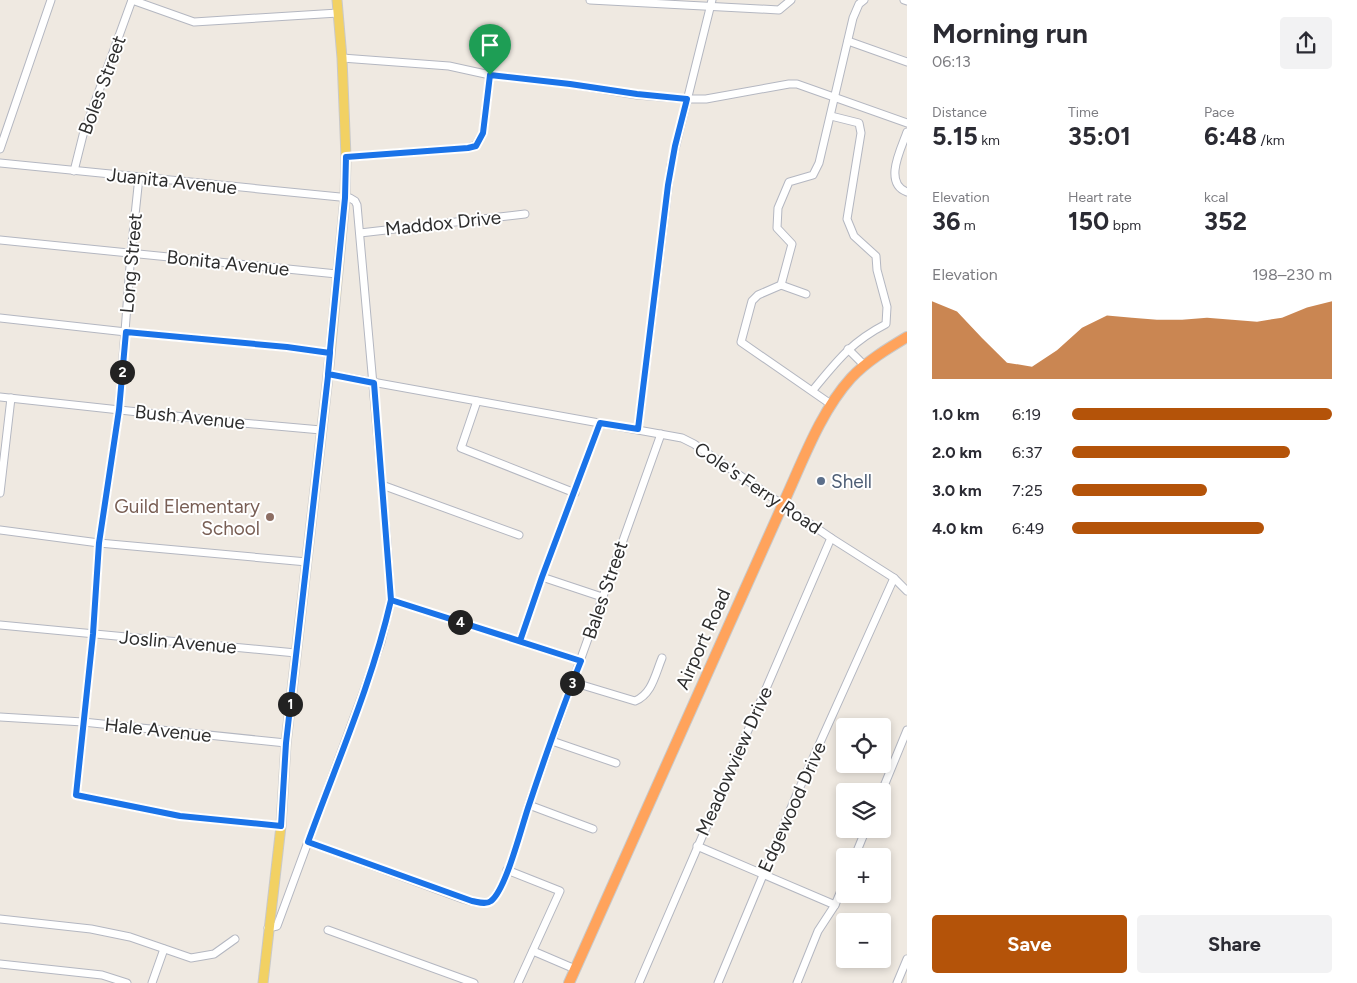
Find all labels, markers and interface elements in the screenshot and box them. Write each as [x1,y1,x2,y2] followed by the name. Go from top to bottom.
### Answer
[932,16,1088,50] text: Morning run
[1280,17,1332,69] button: share
[469,24,511,75] pin
[476,31,504,59] icon: arrive
[73,32,131,138] street label: Boles Street
[932,52,971,71] text: 06:13
[932,104,987,121] text: Distance
[1068,104,1099,121] text: Time
[1204,104,1234,121] text: Pace
[932,121,978,151] text: 5.15
[1068,121,1131,151] text: 35:01
[1204,121,1257,151] text: 6:48
[978,132,1000,149] text: km
[1257,132,1285,149] text: /km
[106,163,238,199] street label: Juanita Avenue
[932,189,990,206] text: Elevation
[1068,189,1132,206] text: Heart rate
[1204,189,1228,206] text: kcal
[384,205,502,241] street label: Maddox Drive
[932,206,960,236] text: 36
[1068,206,1109,236] text: 150
[1204,206,1247,236] text: 352
[115,212,147,314] street label: Long Street
[960,217,976,234] text: m
[1109,217,1141,234] text: bpm
[165,245,291,281] street label: Bonita Avenue
[932,265,998,284] text: Elevation
[1252,265,1332,284] text: 198–230 m
[110,360,134,384] pin: 2
[118,364,127,381] text: 2
[134,400,246,434] street label: Bush Avenue
[932,405,979,424] text: 1.0 km
[1012,405,1041,424] text: 6:19
[690,437,826,539] street label: Cole's Ferry Road
[932,443,982,462] text: 2.0 km
[1012,443,1042,462] text: 6:37
[831,470,872,493] place label: Shell
[815,475,827,487] marker: Shell
[932,481,982,500] text: 3.0 km
[1012,481,1043,500] text: 7:25
[114,495,260,540] place label: Guild Elementary School
[264,511,276,523] marker: Guild Elementary School
[932,519,983,538] text: 4.0 km
[1012,519,1044,538] text: 6:49
[577,538,633,642] street label: Bales Street
[671,585,735,693] street label: Airport Road
[448,610,472,634] pin: 4
[456,614,465,631] text: 4
[118,625,238,659] street label: Joslin Avenue
[560,670,584,696] pin: 3
[569,675,576,692] text: 3
[691,683,777,839] street label: Meadowview Drive
[278,692,302,716] pin: 1
[288,696,293,713] text: 1
[103,713,213,747] street label: Hale Avenue
[836,718,891,968] map controls
[836,718,891,773] button: locate
[753,738,831,876] street label: Edgewood Drive
[836,783,891,838] button: layers
[836,848,891,903] button: +
[836,913,891,968] button: −
[932,915,1127,973] button: Save
[1137,915,1332,973] button: Share

